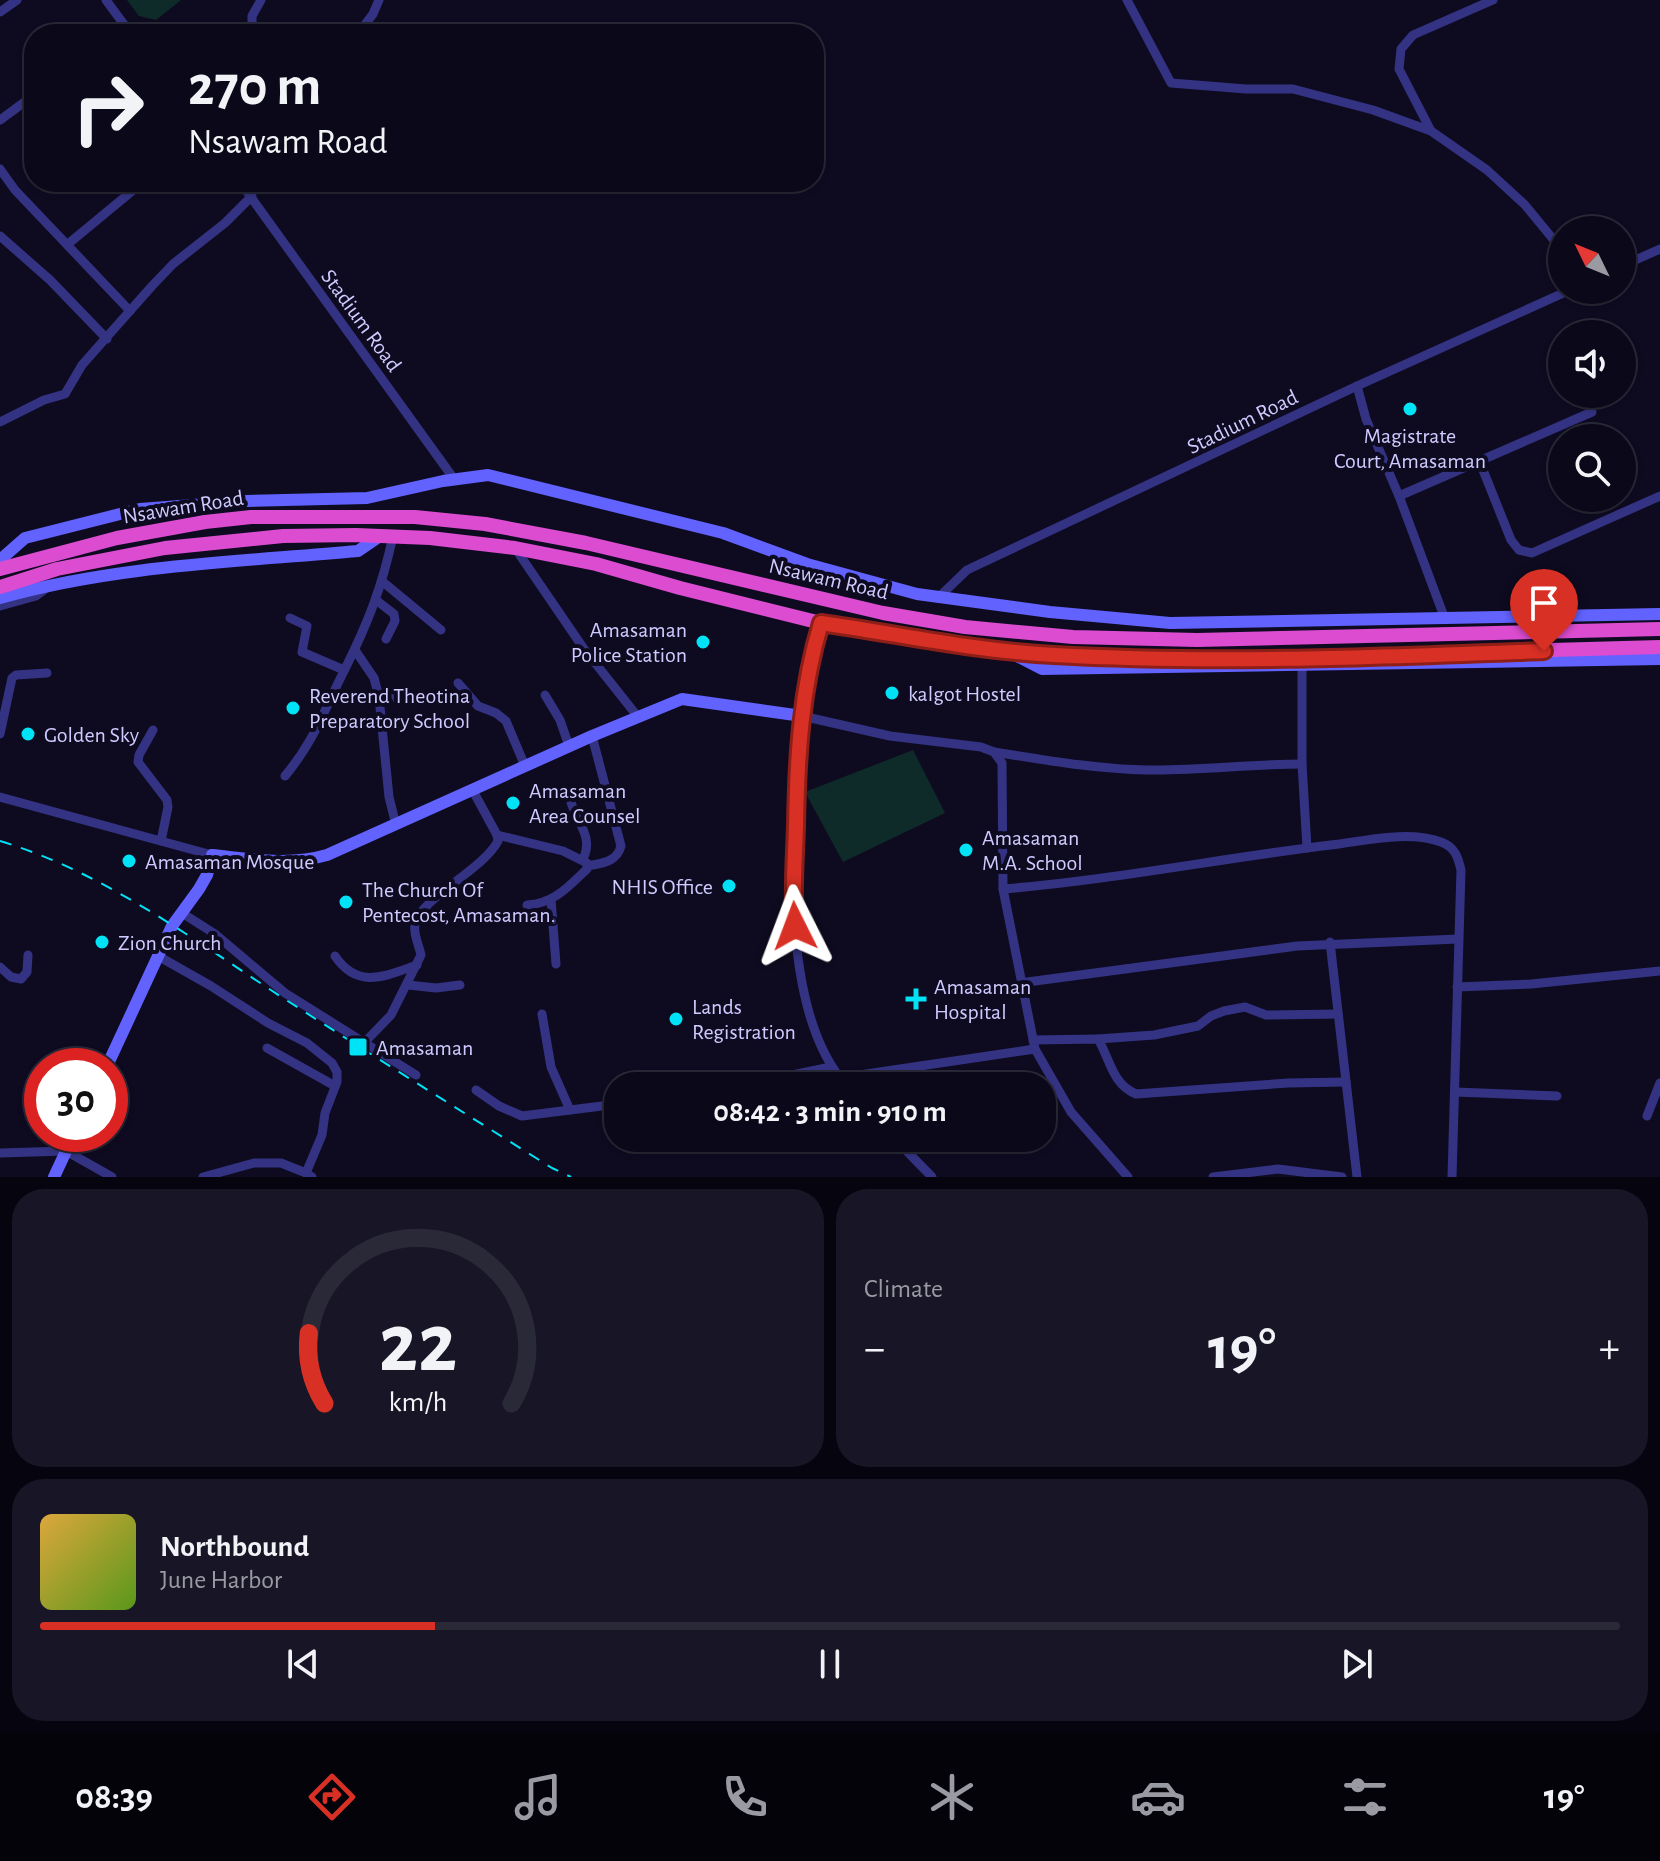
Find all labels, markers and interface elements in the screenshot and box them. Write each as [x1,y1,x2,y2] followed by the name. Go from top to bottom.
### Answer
[56,56,160,160] icon: right
[188,59,321,115] text: 270 m
[188,124,388,160] text: Nsawam Road
[1548,216,1636,304] north arrow
[1548,216,1636,512] map controls
[317,265,405,376] street label: Stadium Road
[1548,320,1636,408] button: sound
[1184,386,1301,458] street label: Stadium Road
[1401,400,1419,418] marker: Magistrate Court, Amasaman
[1548,424,1636,512] button: search
[1334,425,1486,472] place label: Magistrate Court, Amasaman
[121,487,245,527] street label: Nsawam Road
[767,555,891,603] street label: Nsawam Road
[1510,569,1578,651] pin
[1522,581,1566,625] icon: arrive
[571,619,687,666] place label: Amasaman Police Station
[694,633,712,651] marker: Amasaman Police Station
[908,683,1021,705] place label: kalgot Hostel
[883,684,901,702] marker: kalgot Hostel
[309,685,470,732] place label: Reverend Theotina Preparatory School
[284,699,302,717] marker: Reverend Theotina Preparatory School
[44,724,140,746] place label: Golden Sky
[19,725,37,743] marker: Golden Sky
[529,780,640,827] place label: Amasaman Area Counsel
[504,794,522,812] marker: Amasaman Area Counsel
[982,827,1083,874] place label: Amasaman M.A. School
[957,841,975,859] marker: Amasaman M.A. School
[145,851,314,873] place label: Amasaman Mosque
[120,852,138,870] marker: Amasaman Mosque
[612,876,713,898] place label: NHIS Office
[720,877,738,895] marker: NHIS Office
[362,879,556,926] place label: The Church Of Pentecost, Amasaman.
[753,884,837,968] position arrow
[337,893,355,911] marker: The Church Of Pentecost, Amasaman.
[118,932,221,954] place label: Zion Church
[93,933,111,951] marker: Zion Church
[934,976,1031,1023] place label: Amasaman Hospital
[905,988,927,1010] marker: Amasaman Hospital
[692,996,796,1043] place label: Lands Registration
[667,1010,685,1028] marker: Lands Registration
[347,1036,369,1058] marker: Amasaman
[376,1037,473,1059] place label: Amasaman
[24,1048,128,1152] speed limit sign: 30
[713,1097,947,1127] text: 08:42 · 3 min · 910 m
[864,1276,943,1302] text: Climate
[379,1303,457,1387] text: 22
[1208,1320,1276,1380] text: 19°
[864,1327,885,1371] text: −
[1599,1327,1620,1371] text: +
[389,1388,447,1417] text: km/h
[160,1532,309,1562] text: Northbound
[160,1567,282,1593] text: June Harbor
[281,1642,325,1686] icon: previous
[808,1642,852,1686] icon: pause
[1335,1642,1379,1686] icon: next
[304,1769,360,1825] icon: directions
[510,1769,566,1825] icon: music
[717,1769,773,1825] icon: phone
[924,1769,980,1825] icon: climate
[1130,1769,1186,1825] icon: car
[1337,1769,1393,1825] icon: filters
[75,1779,153,1815] text: 08:39
[1544,1779,1585,1815] text: 19°

